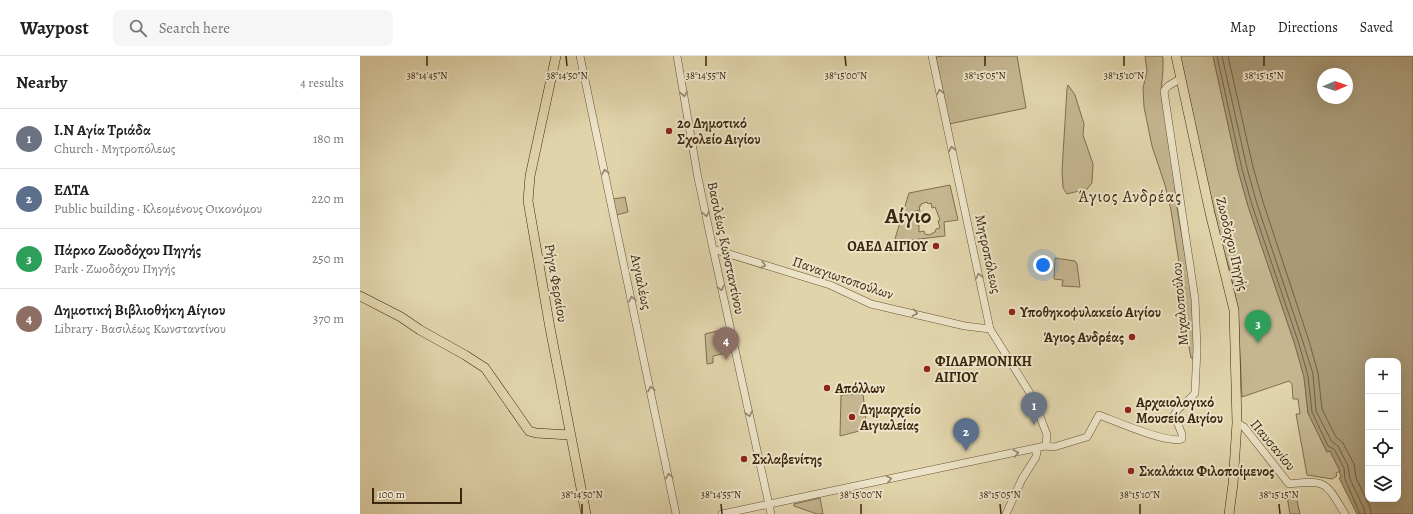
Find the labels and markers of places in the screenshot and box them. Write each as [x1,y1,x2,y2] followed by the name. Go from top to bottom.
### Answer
[677,114,760,149] place label: 2ο Δημοτικό Σχολείο Αιγίου
[664,126,674,136] marker: 2ο Δημοτικό Σχολείο Αιγίου
[847,237,929,256] place label: ΟΑΕΔ ΑΙΓΙΟΥ
[931,241,941,251] marker: ΟΑΕΔ ΑΙΓΙΟΥ
[1019,303,1161,322] place label: Υποθηκοφυλακείο Αιγίου
[1007,307,1017,317] marker: Υποθηκοφυλακείο Αιγίου
[1245,310,1271,343] pin: 3
[713,327,739,360] pin: 4
[1043,328,1124,347] place label: Άγιος Ανδρέας
[1127,332,1137,342] marker: Άγιος Ανδρέας
[934,352,1032,387] place label: ΦΙΛΑΡΜΟΝΙΚΗ ΑΙΓΙΟΥ
[922,364,932,374] marker: ΦΙΛΑΡΜΟΝΙΚΗ ΑΙΓΙΟΥ
[834,379,885,398] place label: Απόλλων
[822,383,832,393] marker: Απόλλων
[1021,392,1047,425] pin: 1
[1135,393,1223,428] place label: Αρχαιολογικό Μουσείο Αιγίου
[859,400,921,435] place label: Δημαρχείο Αιγιαλείας
[1123,405,1133,415] marker: Αρχαιολογικό Μουσείο Αιγίου
[847,412,857,422] marker: Δημαρχείο Αιγιαλείας
[953,418,979,451] pin: 2
[752,450,822,469] place label: Σκλαβενίτης
[739,454,749,464] marker: Σκλαβενίτης
[1139,462,1274,481] place label: Σκαλάκια Φιλοποίμενος
[1126,466,1136,476] marker: Σκαλάκια Φιλοποίμενος

